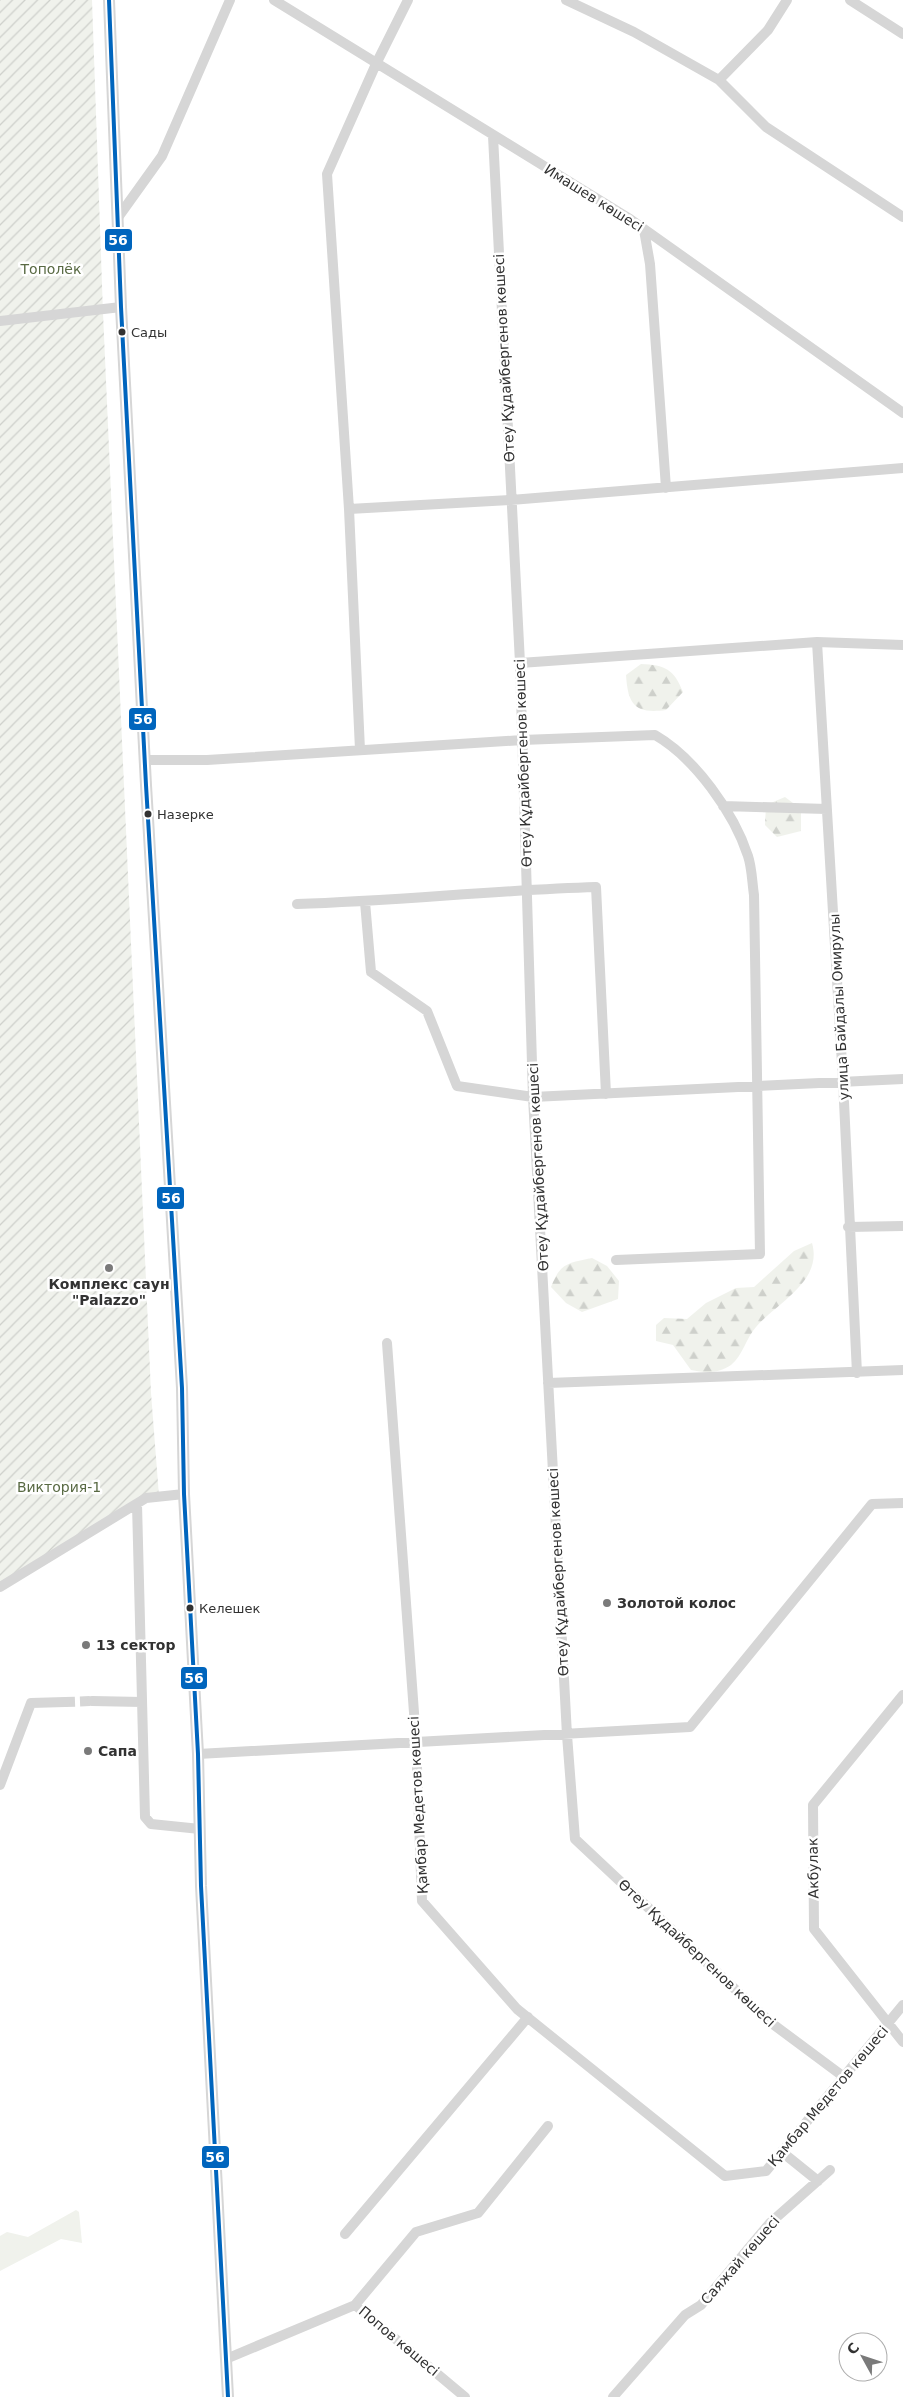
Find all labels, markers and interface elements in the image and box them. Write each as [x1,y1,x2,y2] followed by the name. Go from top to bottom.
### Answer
[542,161,646,235] street label: Имашев көшесі
[104,228,133,252] line badge: 56
[108,232,128,248] text: 56
[491,253,517,463] street label: Өтеу Құдайбергенов көшесі
[20,261,81,277] park label: Тополёк
[131,325,167,340] place label: Сады
[117,327,127,337] marker: Сады
[511,658,535,868] street label: Өтеу Құдайбергенов көшесі
[128,707,157,731] line badge: 56
[133,711,153,727] text: 56
[157,807,214,822] place label: Назерке
[143,809,153,819] marker: Назерке
[826,913,852,1101] street label: улица Байдалы Омирулы
[525,1062,551,1272] street label: Өтеу Құдайбергенов көшесі
[156,1186,185,1210] line badge: 56
[161,1190,181,1206] text: 56
[103,1262,115,1274] marker: Комплекс саун "Palazzo"
[48,1276,170,1308] place label: Комплекс саун "Palazzo"
[545,1467,571,1677] street label: Өтеу Құдайбергенов көшесі
[17,1479,101,1495] park label: Виктория-1
[617,1595,736,1611] place label: Золотой колос
[601,1597,613,1609] marker: Золотой колос
[199,1601,260,1616] place label: Келешек
[185,1603,195,1613] marker: Келешек
[96,1637,175,1653] place label: 13 сектор
[80,1639,92,1651] marker: 13 сектор
[180,1666,208,1690] line badge: 56
[184,1670,204,1686] text: 56
[405,1716,431,1894] street label: Қамбар Медетов көшесі
[98,1743,137,1759] place label: Сапа
[82,1745,94,1757] marker: Сапа
[804,1837,822,1899] street label: Акбулак
[615,1876,779,2030] street label: Өтеу Құдайбергенов көшесі
[765,2023,891,2169] street label: Қамбар Медетов көшесі
[201,2145,230,2169] line badge: 56
[205,2149,225,2165] text: 56
[697,2213,783,2307] street label: Саяжай көшесі
[356,2303,442,2379] street label: Попов көшесі
[838,2332,888,2382] north arrow
[844,2340,862,2358] text: С

